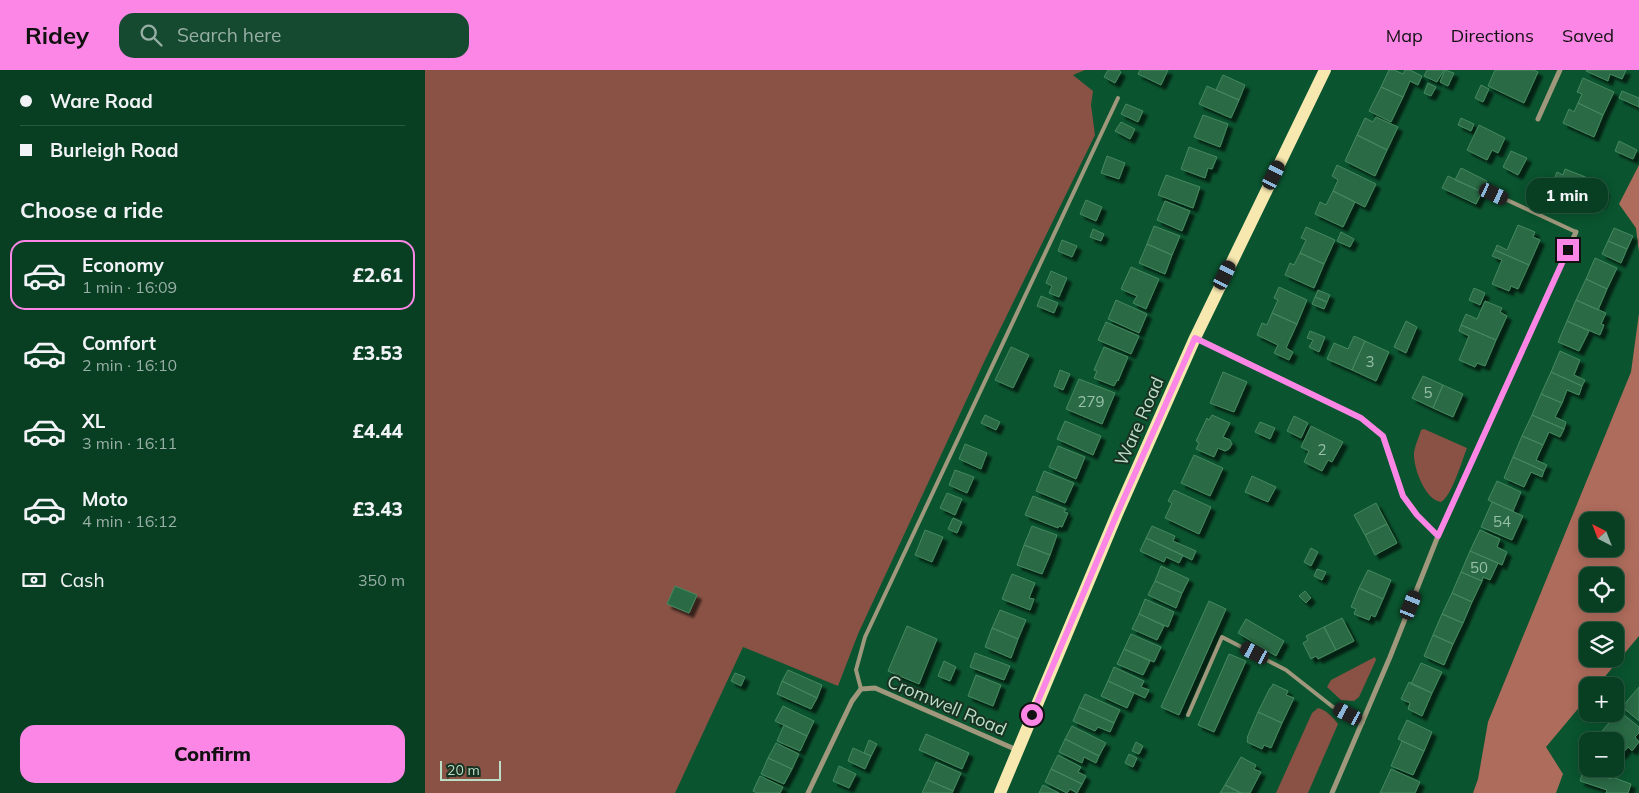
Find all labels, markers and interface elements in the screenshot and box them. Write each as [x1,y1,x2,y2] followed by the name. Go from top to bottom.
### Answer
[119,13,469,58] search box
[25,20,89,50] text: Ridey
[137,21,165,49] icon: search
[177,23,281,47] text: Search here
[1386,24,1423,47] text: Map
[1451,24,1534,47] text: Directions
[1562,24,1614,47] text: Saved
[50,89,153,113] text: Ware Road
[50,138,179,162] text: Burleigh Road
[1260,158,1287,192] car
[1527,178,1609,212] callout: 1 min
[1477,181,1510,207] car
[1546,185,1588,205] text: 1 min
[20,196,163,224] text: Choose a ride
[1557,239,1579,261] route end
[22,253,67,298] icon: car
[82,253,164,277] text: Economy
[1211,258,1238,292] car
[352,263,403,287] text: £2.61
[82,277,177,297] text: 1 min · 16:09
[22,331,67,376] icon: car
[82,331,156,355] text: Comfort
[352,341,403,365] text: £3.53
[1365,352,1375,371] house number: 3
[82,355,177,375] text: 2 min · 16:10
[1109,373,1169,469] street label: Ware Road
[1423,383,1433,402] house number: 5
[1077,392,1105,411] house number: 279
[22,409,67,454] icon: car
[82,409,105,433] text: XL
[352,419,403,443] text: £4.44
[82,433,177,453] text: 3 min · 16:11
[1317,440,1327,459] house number: 2
[22,487,67,532] icon: car
[82,487,128,511] text: Moto
[352,497,403,521] text: £3.43
[82,511,177,531] text: 4 min · 16:12
[1493,512,1511,531] house number: 54
[1579,512,1624,558] north arrow
[1579,512,1624,777] map controls
[1470,558,1488,577] house number: 50
[20,566,48,594] icon: cash
[1579,567,1624,612] button: locate
[60,568,105,592] text: Cash
[358,570,405,590] text: 350 m
[1398,588,1423,622] car
[1579,622,1624,667] button: layers
[1238,640,1271,666] car
[884,670,1010,740] street label: Cromwell Road
[1579,677,1624,722] button: +
[1331,700,1364,728] car
[1021,704,1043,726] route start
[20,725,405,783] button: Confirm
[1579,732,1624,777] button: −
[440,758,501,781] scale bar
[447,761,480,779] text: 20 m

